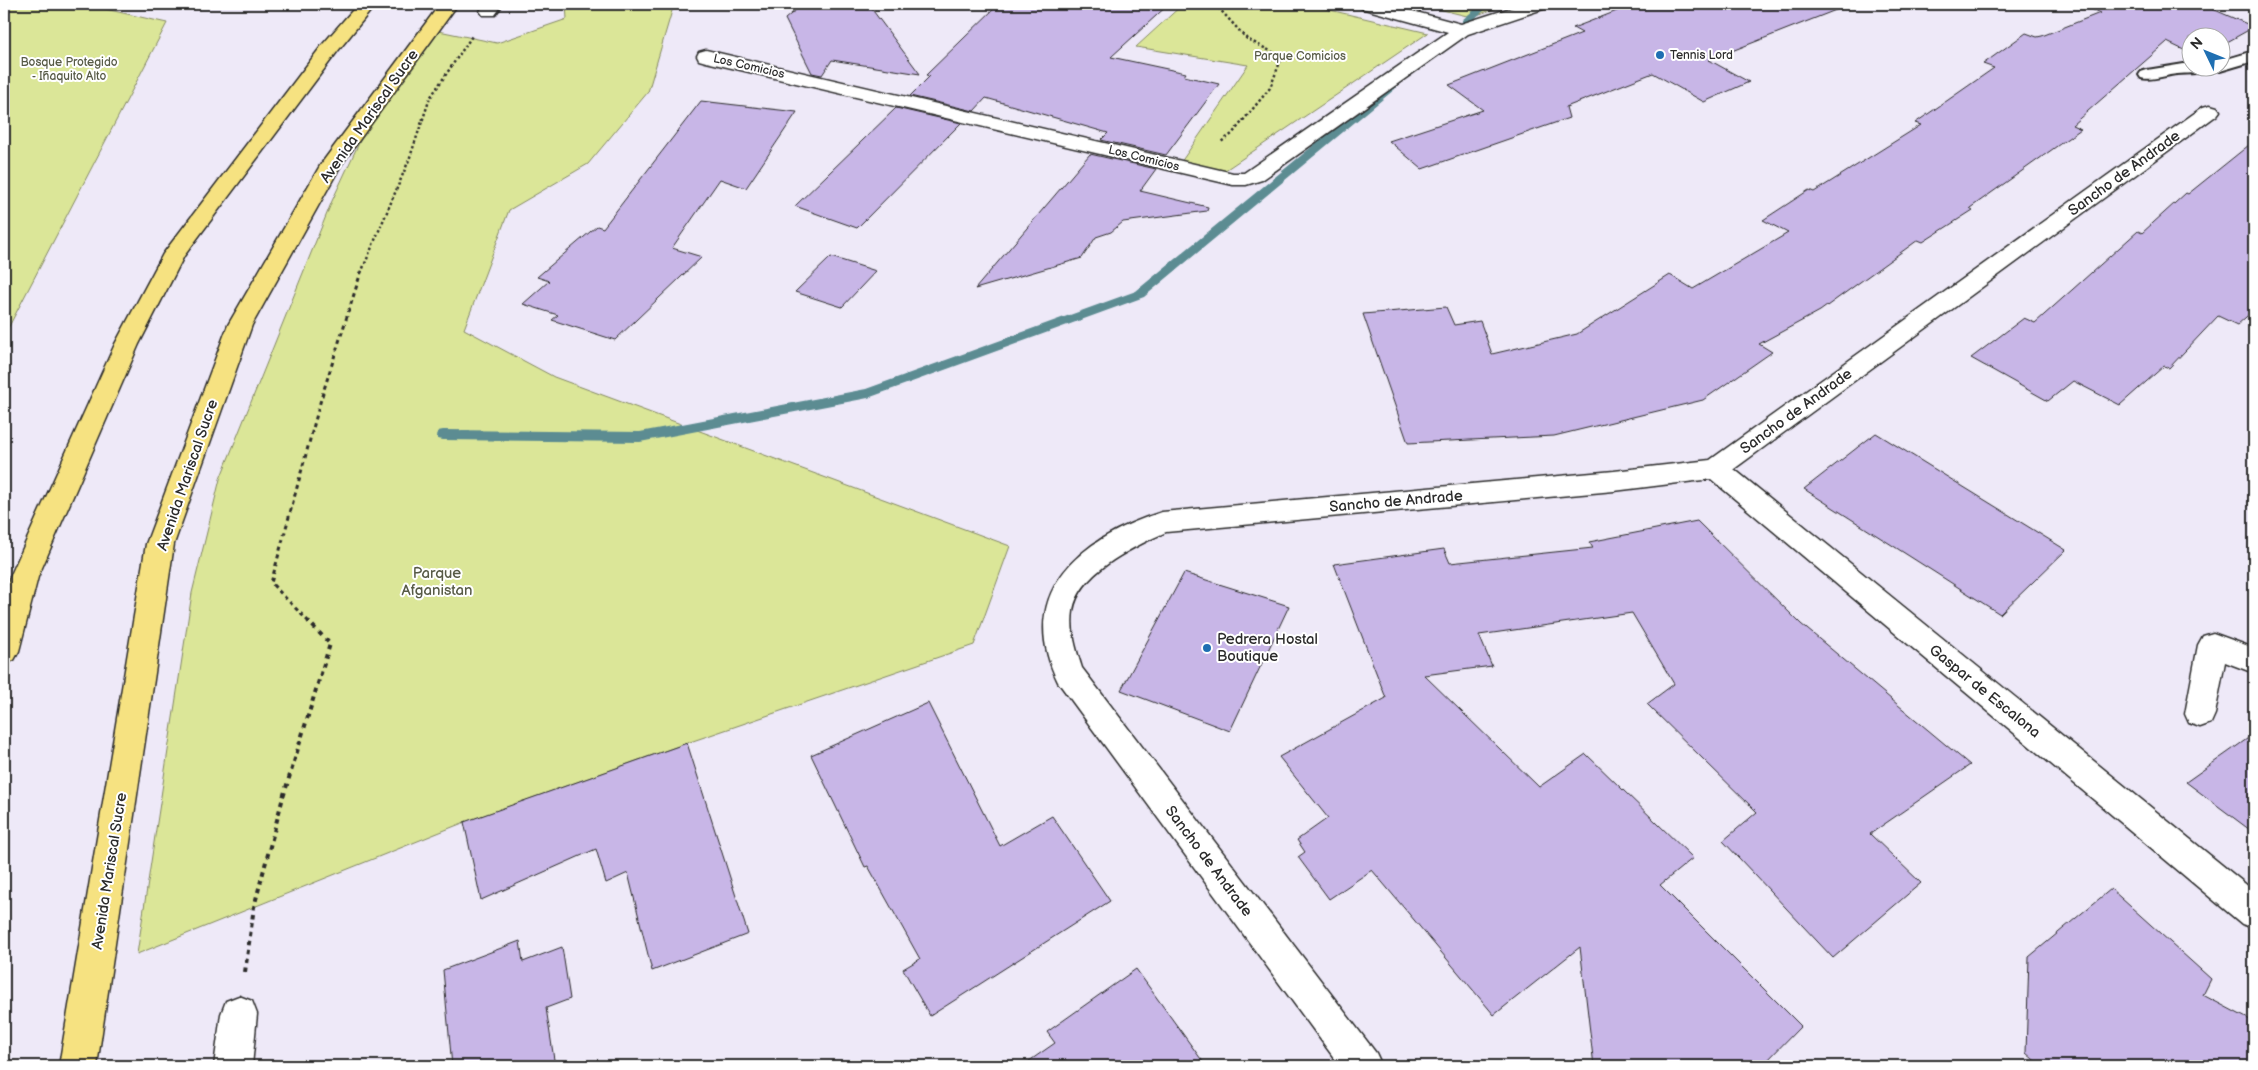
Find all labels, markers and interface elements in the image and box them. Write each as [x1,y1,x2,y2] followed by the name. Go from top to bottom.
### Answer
[2180,28,2230,78] north arrow
[2187,34,2207,53] text: N
[316,46,423,187] street label: Avenida Mariscal Sucre
[1670,48,1733,63] place label: Tennis Lord
[1254,49,1346,64] park label: Parque Comicios
[1654,49,1666,61] marker: Tennis Lord
[712,51,786,82] street label: Los Comicios
[20,55,118,84] park label: Bosque Protegido - Iñaquito Alto
[2065,126,2184,220] street label: Sancho de Andrade
[1107,142,1181,175] street label: Los Comicios
[1737,364,1856,458] street label: Sancho de Andrade
[153,397,222,553] street label: Avenida Mariscal Sucre
[1329,486,1464,517] street label: Sancho de Andrade
[402,564,472,600] park label: Parque Afganistan
[1217,630,1318,666] place label: Pedrera Hostal Boutique
[1925,641,2044,742] street label: Gaspar de Escalona
[1201,642,1213,654] marker: Pedrera Hostal Boutique
[88,791,131,951] street label: Avenida Mariscal Sucre
[1161,802,1256,920] street label: Sancho de Andrade

